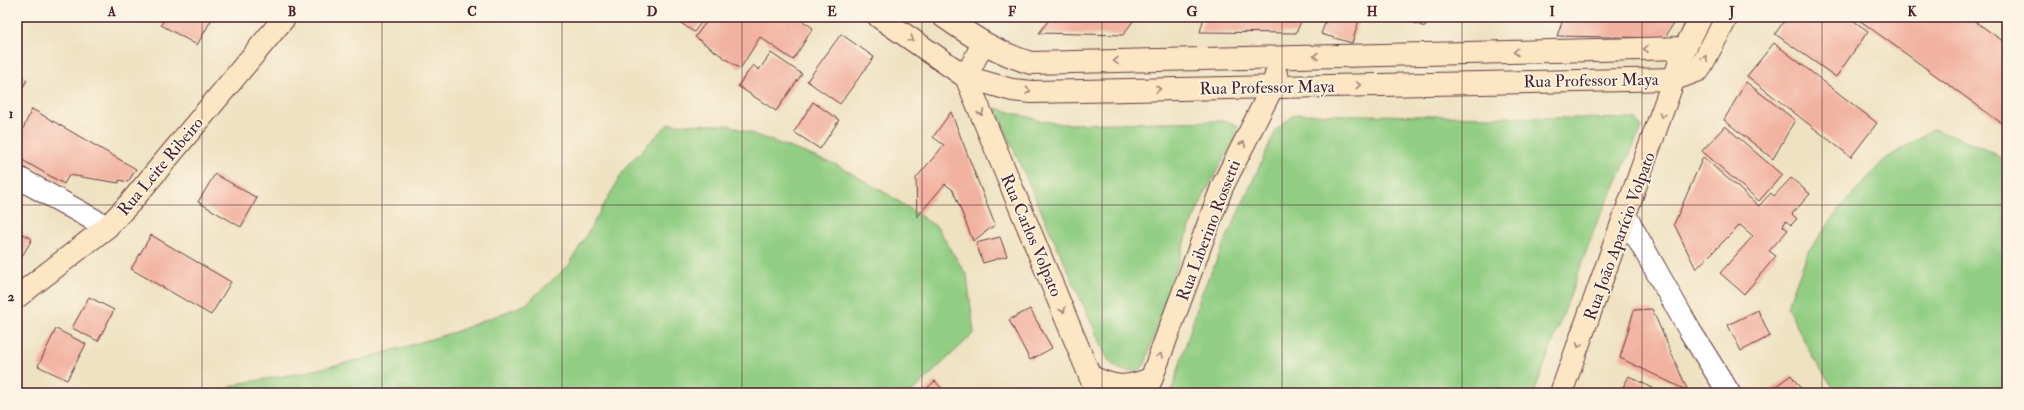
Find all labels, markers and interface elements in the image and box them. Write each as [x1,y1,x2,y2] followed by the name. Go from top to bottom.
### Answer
[107,4,117,20] text: A
[288,4,296,20] text: B
[467,4,477,20] text: C
[647,4,658,20] text: D
[827,4,837,20] text: E
[1008,4,1017,20] text: F
[1187,4,1198,20] text: G
[1367,4,1378,20] text: H
[1549,4,1555,20] text: I
[1728,4,1735,21] text: J
[1907,4,1917,20] text: K
[907,34,914,41] one-way arrow
[1643,45,1649,53] one-way arrow
[1513,48,1519,56] one-way arrow
[1313,52,1319,60] one-way arrow
[1701,54,1708,62] one-way arrow
[1113,56,1119,65] one-way arrow
[1523,69,1660,93] street label: Rua Professor Maya
[1199,76,1336,100] street label: Rua Professor Maya
[1355,81,1361,89] one-way arrow
[1155,85,1161,93] one-way arrow
[1025,87,1031,96] one-way arrow
[9,106,14,122] text: 1
[976,108,984,116] one-way arrow
[1659,112,1667,119] one-way arrow
[113,113,208,220] street label: Rua Leite Ribeiro
[1238,141,1245,148] one-way arrow
[1579,149,1661,323] street label: Rua João Aparício Volpato
[1172,156,1245,304] street label: Rua Liberino Rossetti
[995,171,1067,300] street label: Rua Carlos Volpato
[8,289,15,305] text: 2
[1058,306,1066,314] one-way arrow
[1575,342,1583,349] one-way arrow
[1155,353,1163,360] one-way arrow

